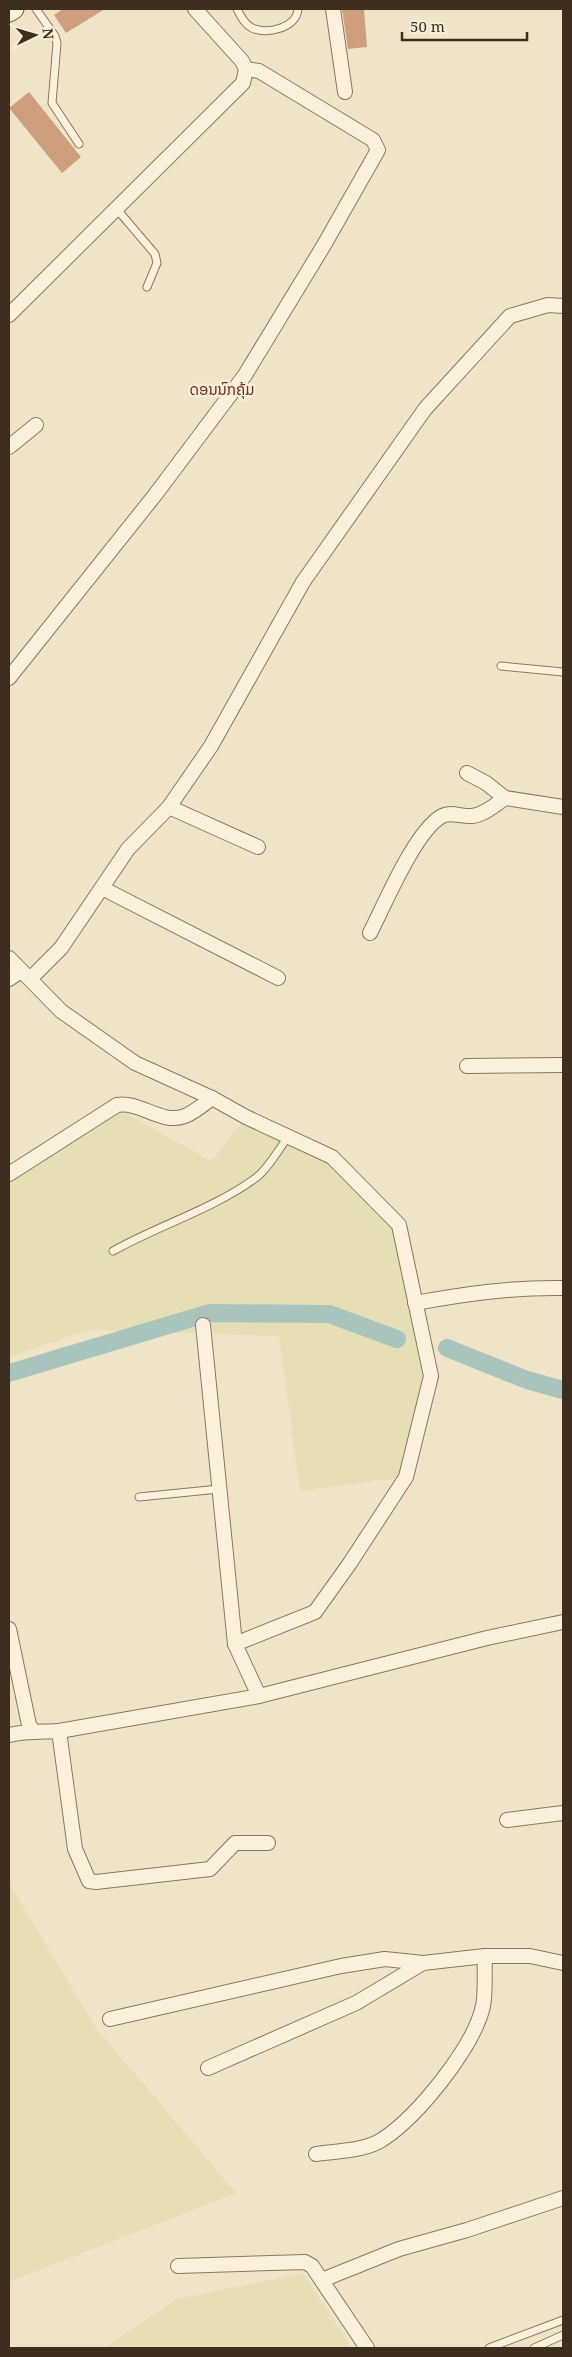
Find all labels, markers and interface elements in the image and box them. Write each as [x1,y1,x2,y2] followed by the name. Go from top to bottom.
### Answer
[10,10,60,60] north arrow
[402,10,527,42] scale bar
[410,16,445,36] text: 50 m
[39,27,58,40] text: N
[190,379,254,400] district label: ດອນນົກຄຸ້ມ

